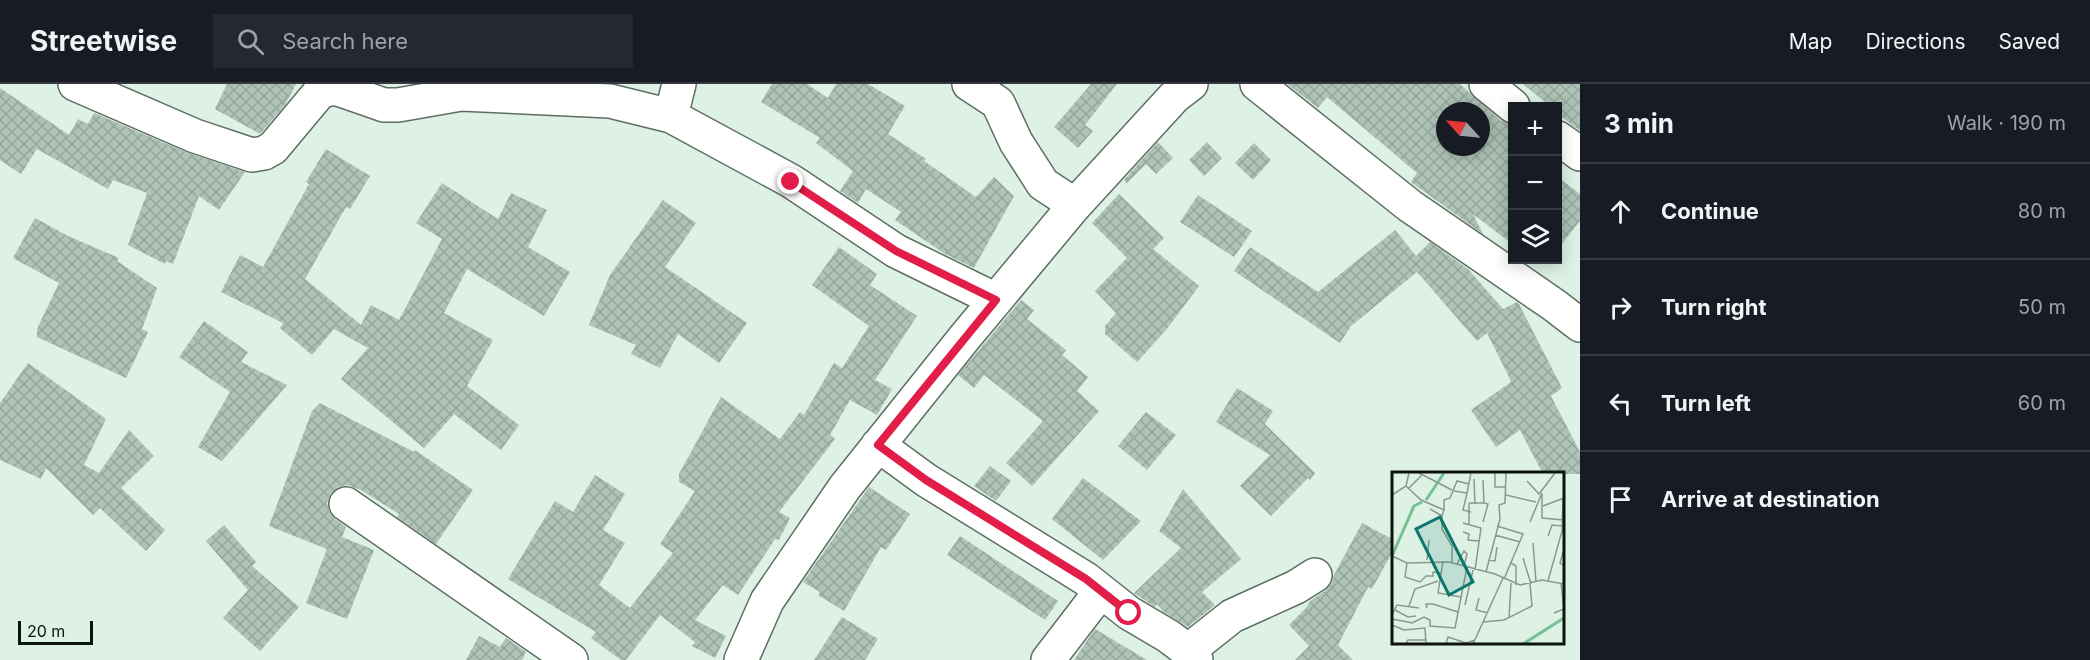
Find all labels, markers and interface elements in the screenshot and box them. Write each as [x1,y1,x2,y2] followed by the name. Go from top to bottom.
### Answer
[213,14,633,68] search box
[30,24,177,58] text: Streetwise
[234,25,267,58] icon: search
[282,28,408,54] text: Search here
[1789,29,1832,54] text: Map
[1865,29,1966,54] text: Directions
[1999,29,2060,54] text: Saved
[1436,102,1490,156] north arrow
[1508,102,1562,264] map controls
[1508,102,1562,156] button: +
[1604,108,1674,139] text: 3 min
[1947,111,2066,135] text: Walk · 190 m
[1508,156,1562,210] button: −
[777,168,803,194] route end
[1604,195,1637,228] icon: ahead
[1661,198,1759,224] text: Continue
[2018,199,2066,223] text: 80 m
[1508,210,1562,264] button: layers
[1604,291,1637,324] icon: right
[1661,294,1767,320] text: Turn right
[2018,295,2066,319] text: 50 m
[1604,387,1637,420] icon: left
[1661,390,1751,416] text: Turn left
[2018,391,2066,415] text: 60 m
[1392,472,1565,645] inset map
[1604,483,1637,516] icon: arrive
[1661,486,1880,512] text: Arrive at destination
[1115,599,1141,625] route start
[18,618,93,646] scale bar
[27,621,65,641] text: 20 m

